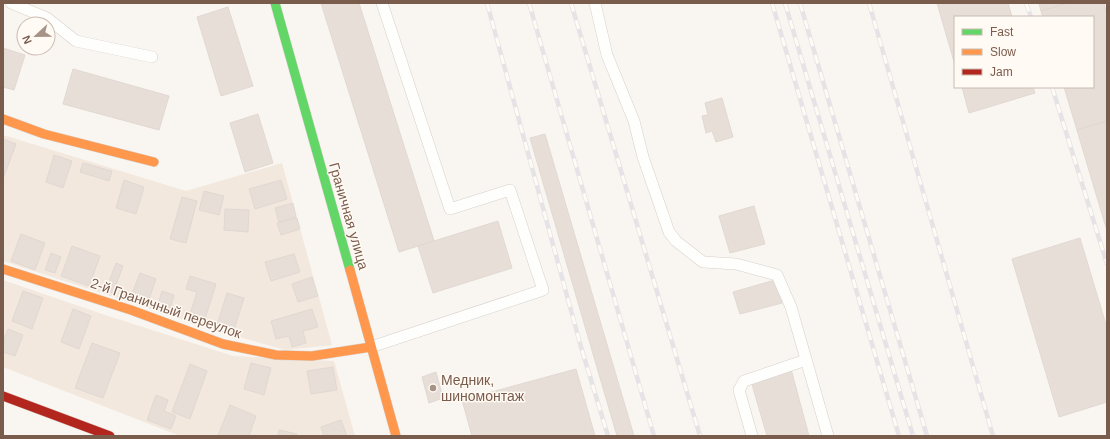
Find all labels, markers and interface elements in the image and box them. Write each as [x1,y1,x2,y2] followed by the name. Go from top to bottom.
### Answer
[16,16,56,56] north arrow
[954,16,1094,88] legend
[990,25,1014,39] text: Fast
[20,34,34,46] text: N
[990,45,1016,59] text: Slow
[990,65,1013,79] text: Jam
[326,161,372,272] street label: Граничная улица
[88,275,244,342] street label: 2-й Граничный переулок
[441,372,525,404] place label: Медник, шиномонтаж
[428,383,438,393] marker: Медник, шиномонтаж

